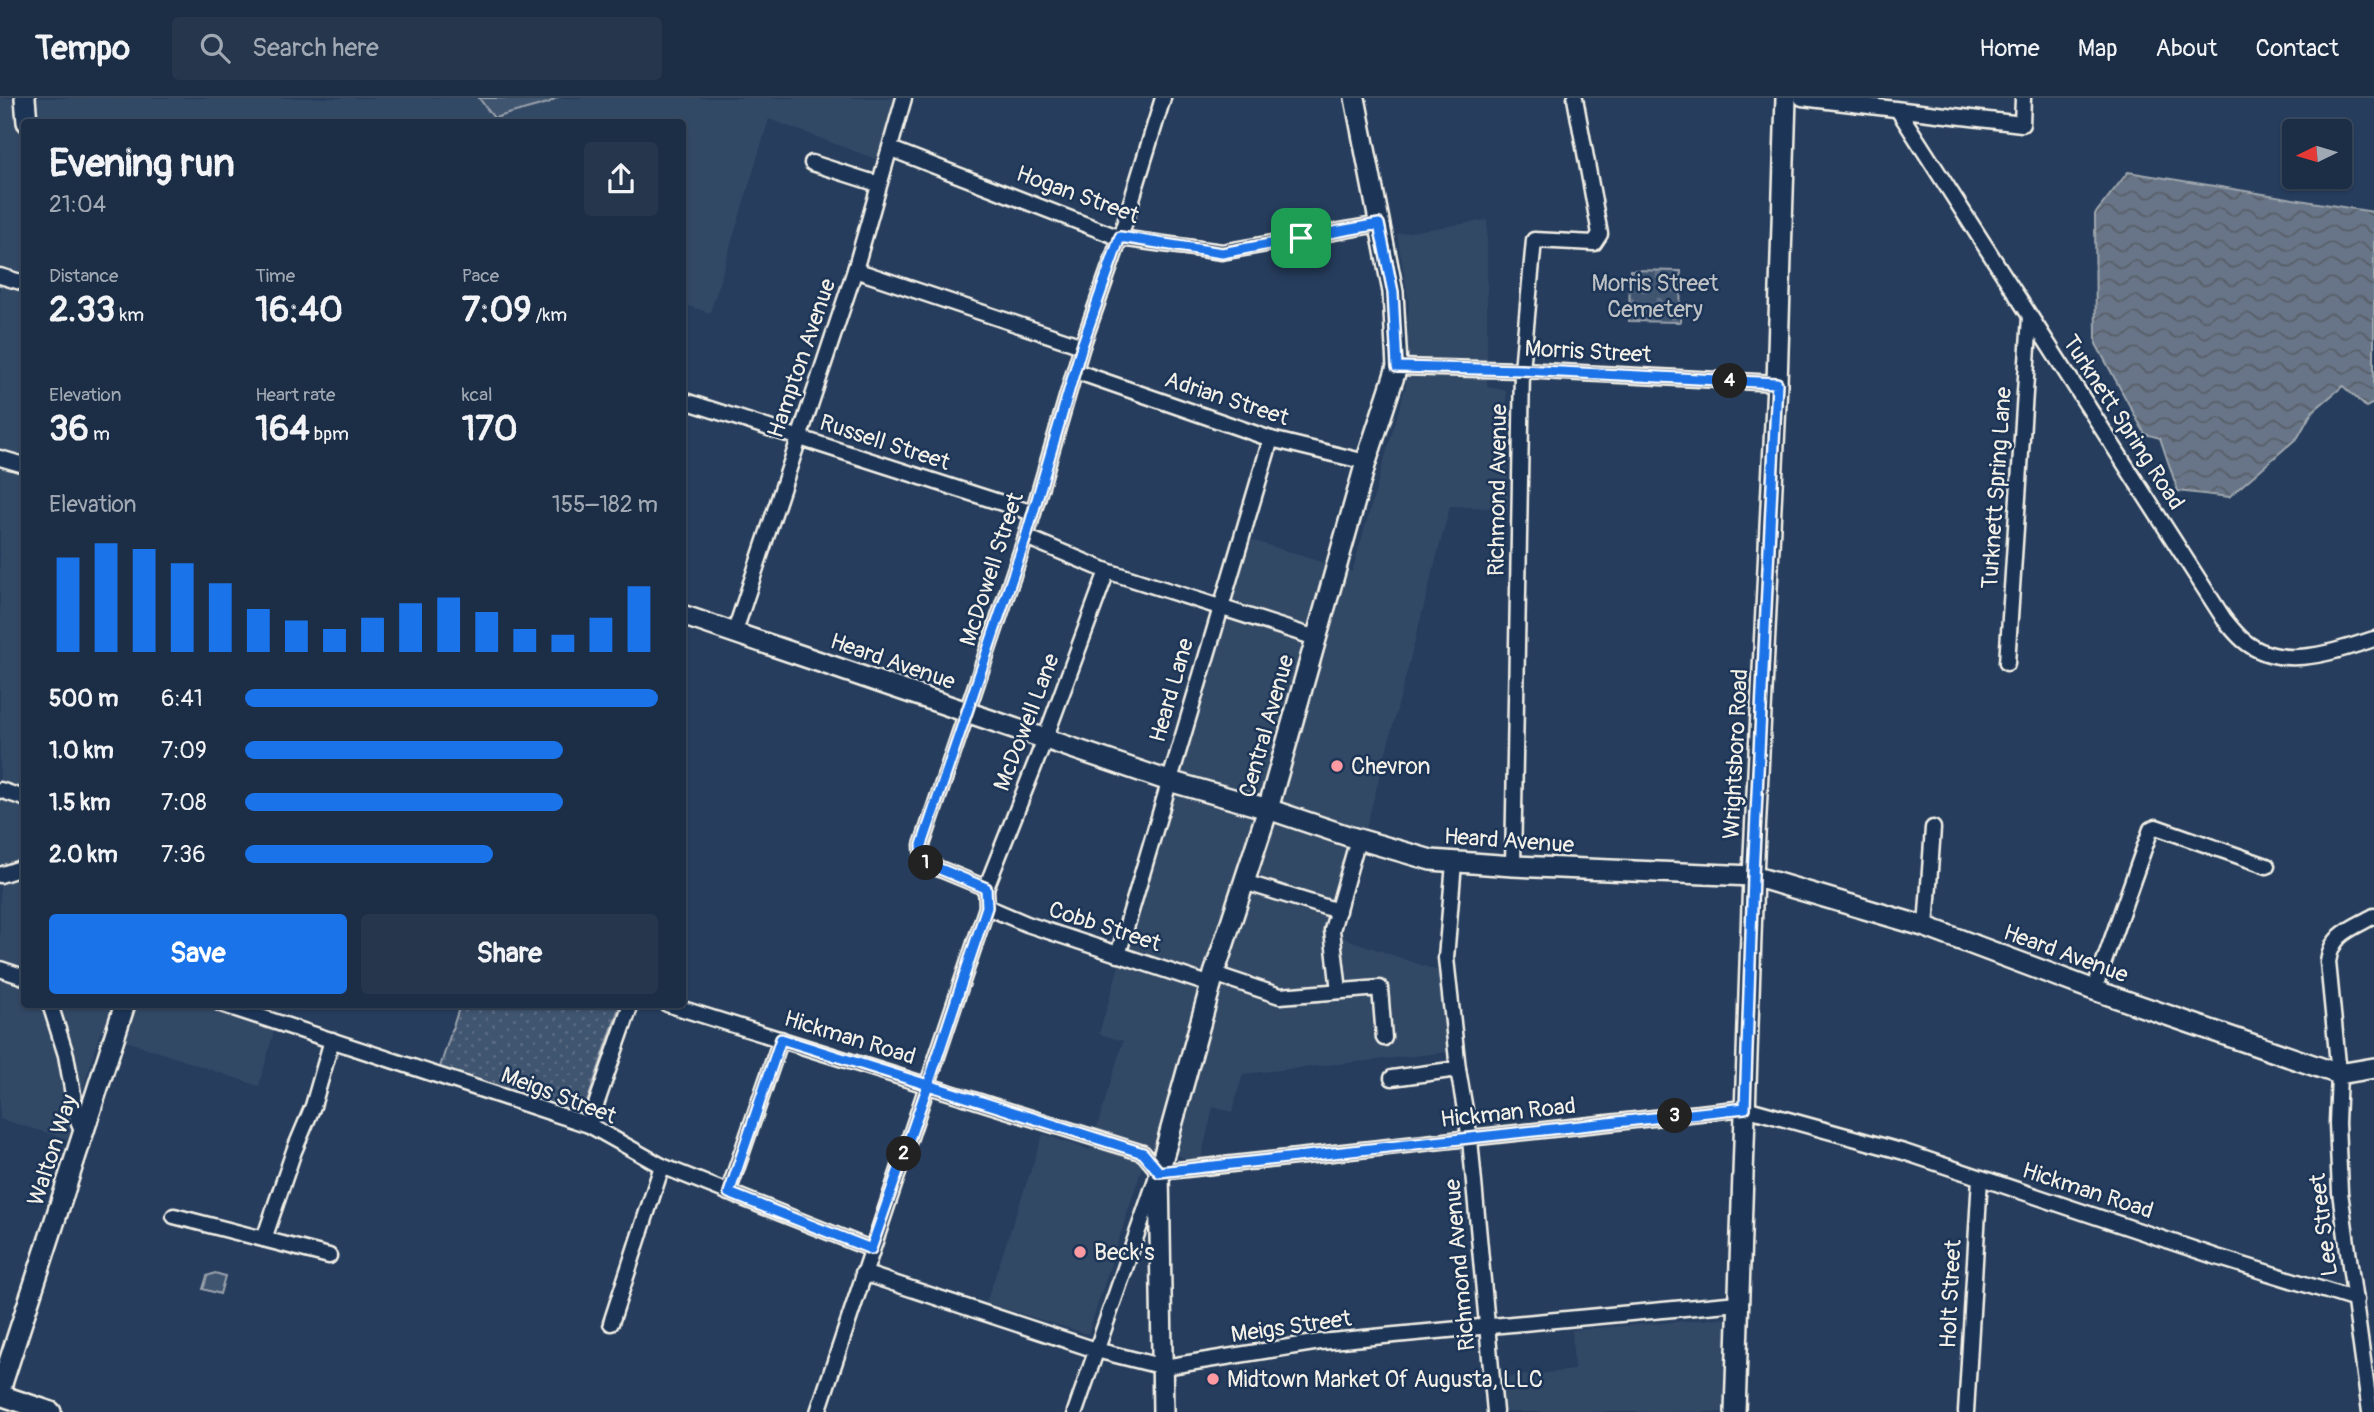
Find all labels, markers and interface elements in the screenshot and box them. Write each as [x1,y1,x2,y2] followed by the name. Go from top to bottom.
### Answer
[172,17,662,80] search box
[35,28,130,69] text: Tempo
[196,29,234,67] icon: search
[252,32,379,64] text: Search here
[1979,34,2040,63] text: Home
[2078,34,2118,63] text: Map
[2156,34,2218,63] text: About
[2256,34,2339,63] text: Contact
[2282,119,2352,189] north arrow
[2282,119,2352,189] map controls
[49,140,235,188] text: Evening run
[584,142,658,216] button: share
[1012,159,1144,230] street label: Hogan Street
[49,190,106,219] text: 21:04
[1271,208,1331,268] pin
[1282,219,1320,257] icon: arrive
[49,264,118,288] text: Distance
[255,264,295,288] text: Time
[462,264,499,288] text: Pace
[1591,269,1719,324] park label: Morris Street Cemetery
[761,274,843,442] street label: Hampton Avenue
[49,288,115,332] text: 2.33
[255,288,343,332] text: 16:40
[462,288,531,332] text: 7:09
[115,303,144,327] text: km
[531,303,567,327] text: /km
[2056,329,2191,515] street label: Turknett Spring Road
[1524,334,1653,369] street label: Morris Street
[1712,364,1748,398] pin: 4
[1161,365,1293,432] street label: Adrian Street
[1724,368,1735,392] text: 4
[49,383,121,407] text: Elevation
[255,383,335,407] text: Heart rate
[462,383,493,407] text: kcal
[1975,385,2018,590] street label: Turknett Spring Lane
[1481,403,1514,576] street label: Richmond Avenue
[49,407,89,451] text: 36
[255,407,310,451] text: 164
[462,407,518,451] text: 170
[816,408,954,477] street label: Russell Street
[89,422,110,446] text: m
[310,422,349,446] text: bpm
[953,488,1030,650] street label: McDowell Street
[49,490,137,519] text: Elevation
[552,490,658,519] text: 155–182 m
[826,627,960,697] street label: Heard Avenue
[1143,634,1200,746] street label: Heard Lane
[987,649,1066,795] street label: McDowell Lane
[1232,651,1301,801] street label: Central Avenue
[1717,668,1754,840] street label: Wrightsboro Road
[49,684,118,713] text: 500 m
[161,684,203,713] text: 6:41
[49,736,114,765] text: 1.0 km
[161,736,207,765] text: 7:09
[1351,752,1431,781] place label: Chevron
[1329,758,1345,774] marker: Chevron
[49,788,111,817] text: 1.5 km
[161,788,207,817] text: 7:08
[1443,821,1576,860] street label: Heard Avenue
[49,840,118,869] text: 2.0 km
[161,840,206,869] text: 7:36
[908,846,944,880] pin: 1
[922,850,929,874] text: 1
[1045,895,1165,958] street label: Cobb Street
[49,914,347,994] button: Save
[361,914,658,994] button: Share
[2000,918,2133,990] street label: Heard Avenue
[781,1004,919,1071] street label: Hickman Road
[497,1060,621,1131] street label: Meigs Street
[21,1091,84,1209] street label: Walton Way
[1439,1091,1577,1134] street label: Hickman Road
[1658,1098,1692,1134] pin: 3
[1669,1103,1680,1127] text: 3
[886,1136,922,1172] pin: 2
[898,1141,909,1165] text: 2
[2019,1156,2157,1225] street label: Hickman Road
[2303,1171,2344,1278] street label: Lee Street
[1437,1177,1481,1352] street label: Richmond Avenue
[1094,1238,1154,1267] place label: Beck's
[1933,1238,1968,1349] street label: Holt Street
[1072,1244,1088,1260] marker: Beck's
[1229,1304,1354,1349] street label: Meigs Street
[1227,1365,1543,1394] place label: Midtown Market Of Augusta, LLC
[1205,1371,1221,1387] marker: Midtown Market Of Augusta, LLC

